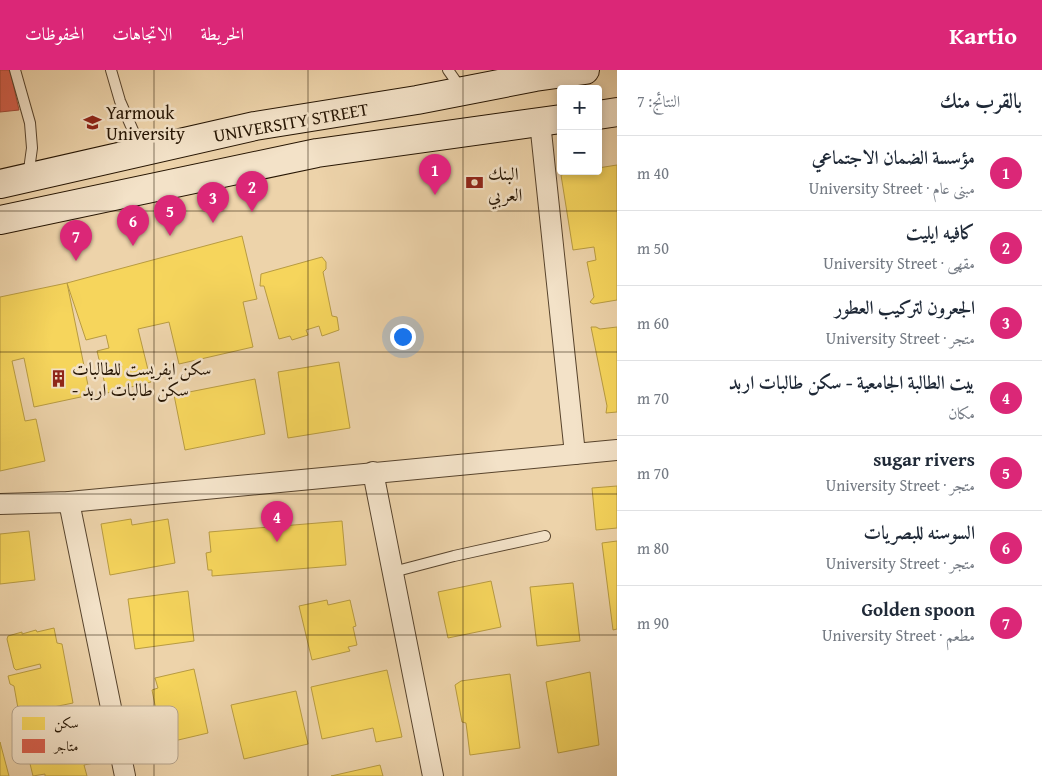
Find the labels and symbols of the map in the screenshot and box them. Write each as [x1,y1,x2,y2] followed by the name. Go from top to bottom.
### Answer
[211,95,371,149] street label: UNIVERSITY STREET
[106,99,185,147] place label: Yarmouk University
[82,112,102,132] school or university icon: Yarmouk University
[419,154,451,195] pin: 1
[488,160,523,210] place label: البنك العربي
[236,171,268,212] pin: 2
[464,173,484,193] bank icon: البنك العربي
[197,182,229,223] pin: 3
[154,195,186,236] pin: 5
[117,205,149,246] pin: 6
[60,220,92,261] pin: 7
[390,324,416,350] your location
[72,355,212,403] place label: سكن ايفريست للطالبات - سكن طالبات اربد
[48,368,68,388] building icon: سكن ايفريست للطالبات - سكن طالبات اربد
[261,501,293,542] pin: 4
[12,706,178,764] legend
[54,713,79,733] text: سكن
[52,736,78,756] text: متاجر

